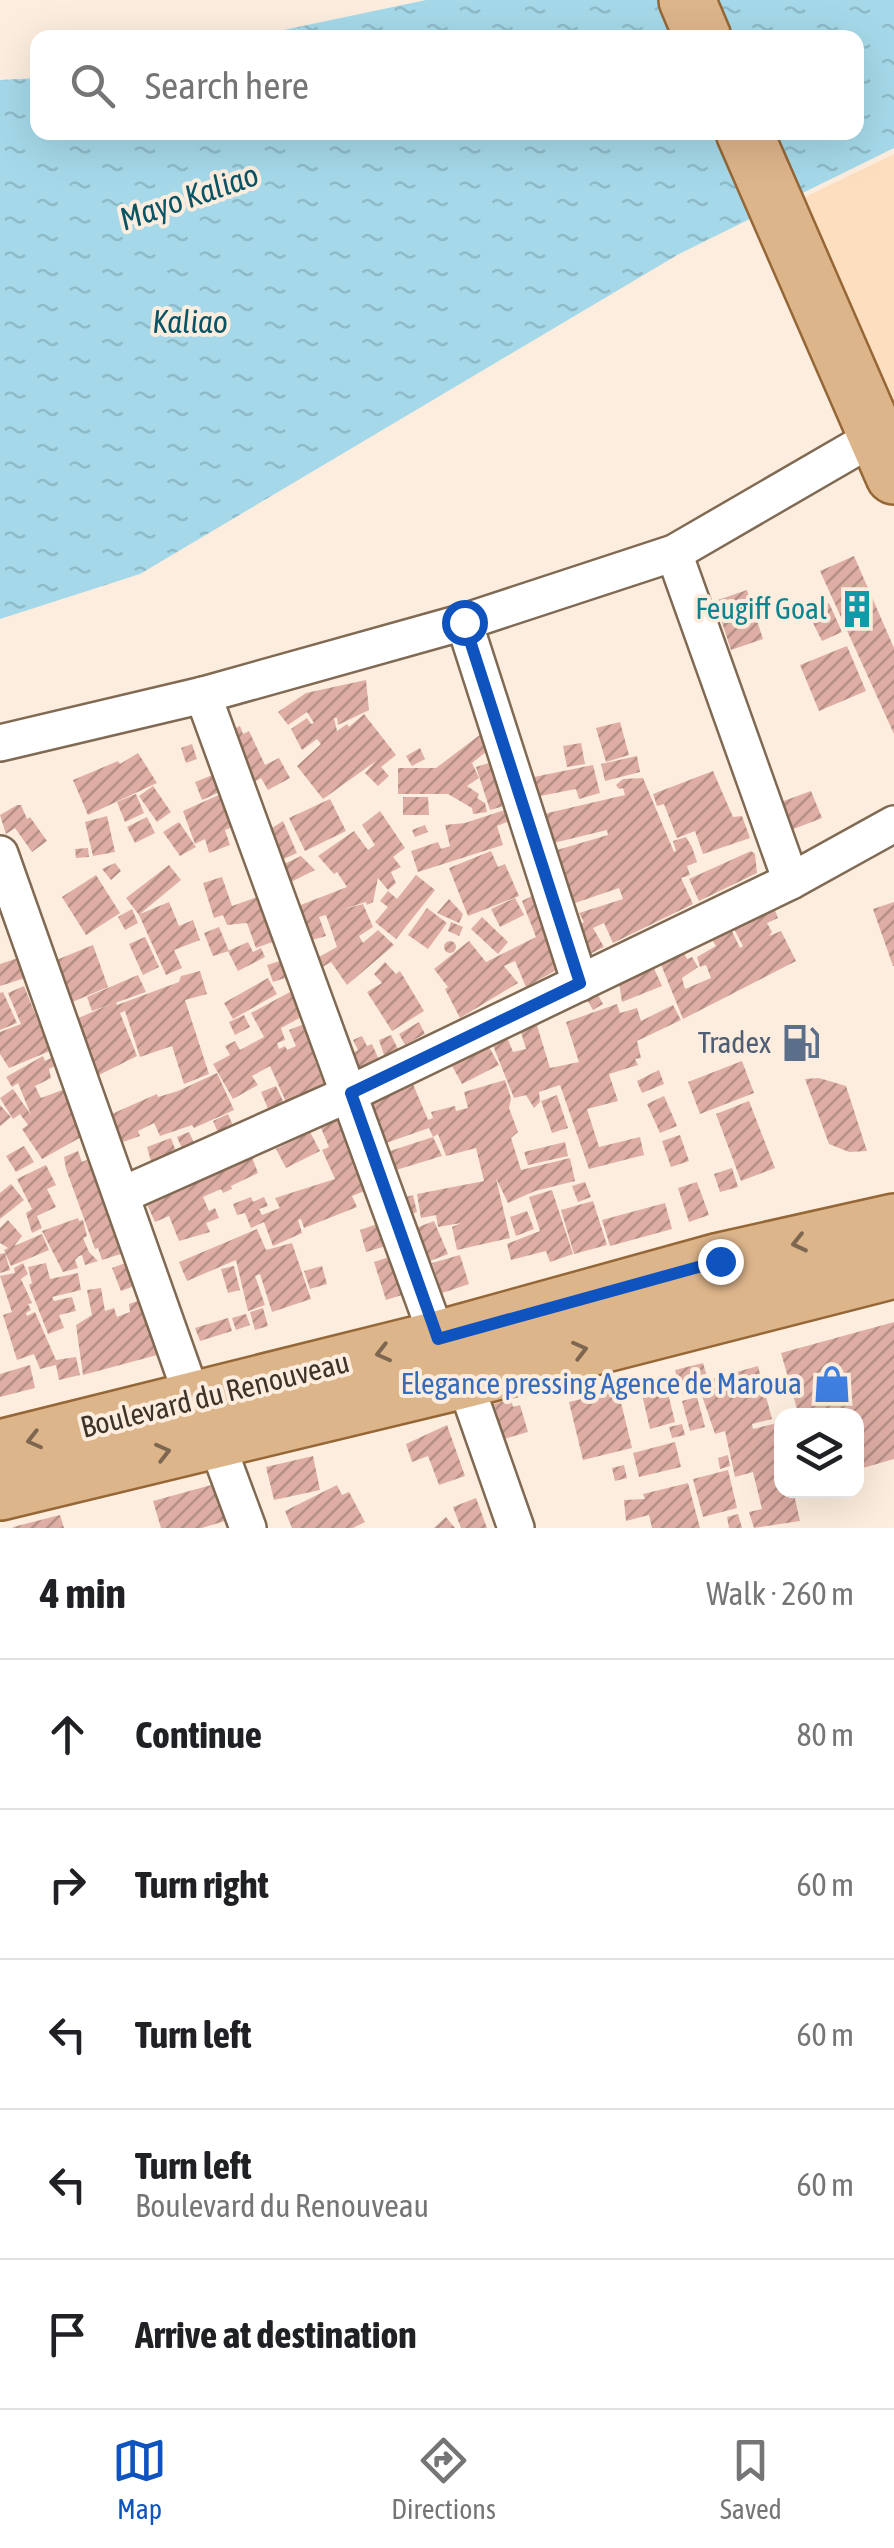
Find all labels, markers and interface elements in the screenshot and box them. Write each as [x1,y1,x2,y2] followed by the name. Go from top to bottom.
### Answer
[30,30,864,140] search box
[65,58,120,113] icon: search
[145,64,309,107] text: Search here
[115,156,263,238] water label: Mayo Kaliao
[152,303,228,340] water label: Kaliao
[836,588,878,630] building icon: Feugiff Goal
[695,591,827,625] place label: Feugiff Goal
[442,600,488,646] route start
[780,1022,822,1064] fuel station icon: Tradex
[698,1025,771,1059] place label: Tradex
[791,1231,808,1252] one-way arrow
[698,1239,744,1285] route end
[375,1341,392,1362] one-way arrow
[571,1341,588,1362] one-way arrow
[77,1344,353,1444] street label: Boulevard du Renouveau
[811,1363,853,1405] shop icon: Elegance pressing Agence de Maroua
[401,1366,802,1400] place label: Elegance pressing Agence de Maroua
[774,1408,864,1498] map controls
[774,1408,864,1498] button: layers
[26,1428,43,1449] one-way arrow
[154,1443,171,1464] one-way arrow
[40,1569,126,1617] text: 4 min
[706,1575,854,1612] text: Walk · 260 m
[40,1707,95,1762] icon: ahead
[135,1713,262,1756] text: Continue
[796,1716,854,1753] text: 80 m
[40,1857,95,1912] icon: right
[135,1863,269,1906] text: Turn right
[796,1866,854,1903] text: 60 m
[40,2007,95,2062] icon: left
[135,2013,251,2056] text: Turn left
[796,2016,854,2053] text: 60 m
[135,2144,251,2187] text: Turn left
[40,2157,95,2212] icon: left
[796,2166,854,2203] text: 60 m
[135,2187,429,2224] text: Boulevard du Renouveau
[40,2307,95,2362] icon: arrive
[135,2313,417,2356] text: Arrive at destination
[112,2433,167,2525] tab: Map
[391,2433,496,2525] tab: Directions
[720,2433,782,2525] tab: Saved

